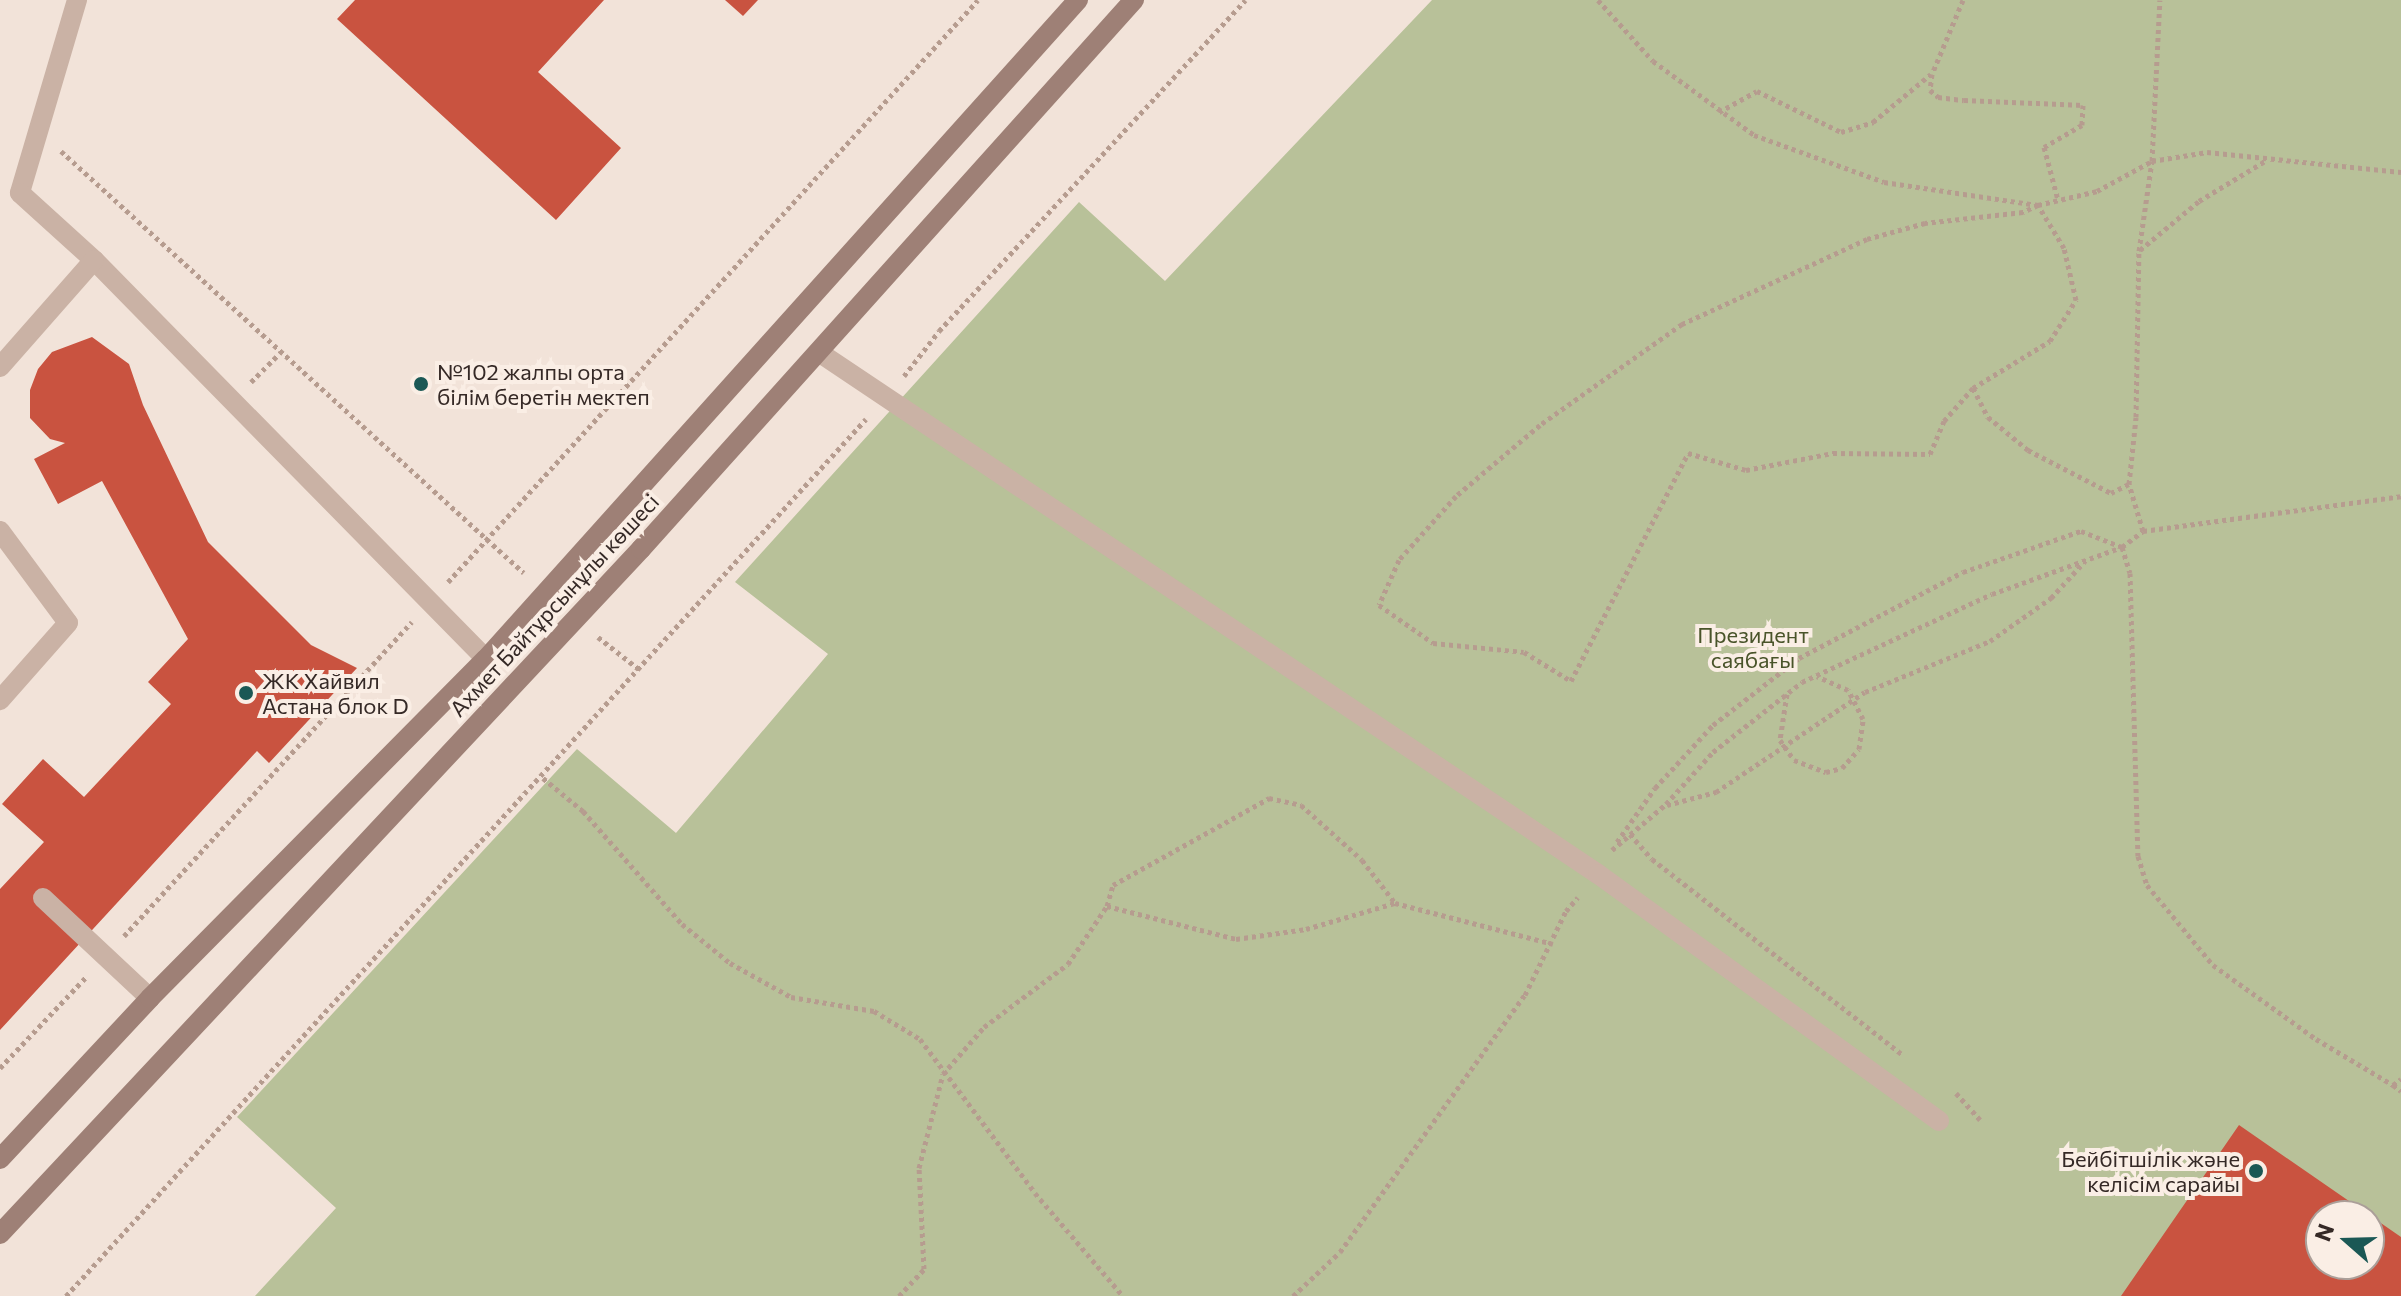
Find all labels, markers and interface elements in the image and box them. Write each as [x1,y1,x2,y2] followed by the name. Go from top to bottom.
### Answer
[437,358,650,410] place label: №102 жалпы орта білім беретін мектеп
[412,375,430,393] marker: №102 жалпы орта білім беретін мектеп
[444,488,664,722] street label: Ахмет Байтұрсынұлы көшесі
[1697,621,1809,672] park label: Президент саябағы
[262,667,409,718] place label: ЖК Хайвил Астана блок D
[237,684,255,702] marker: ЖК Хайвил Астана блок D
[2061,1145,2240,1196] place label: Бейбітшілік және келісім сарайы
[2247,1162,2265,1180] marker: Бейбітшілік және келісім сарайы
[2305,1200,2385,1280] north arrow
[2308,1220,2339,1245] text: N

